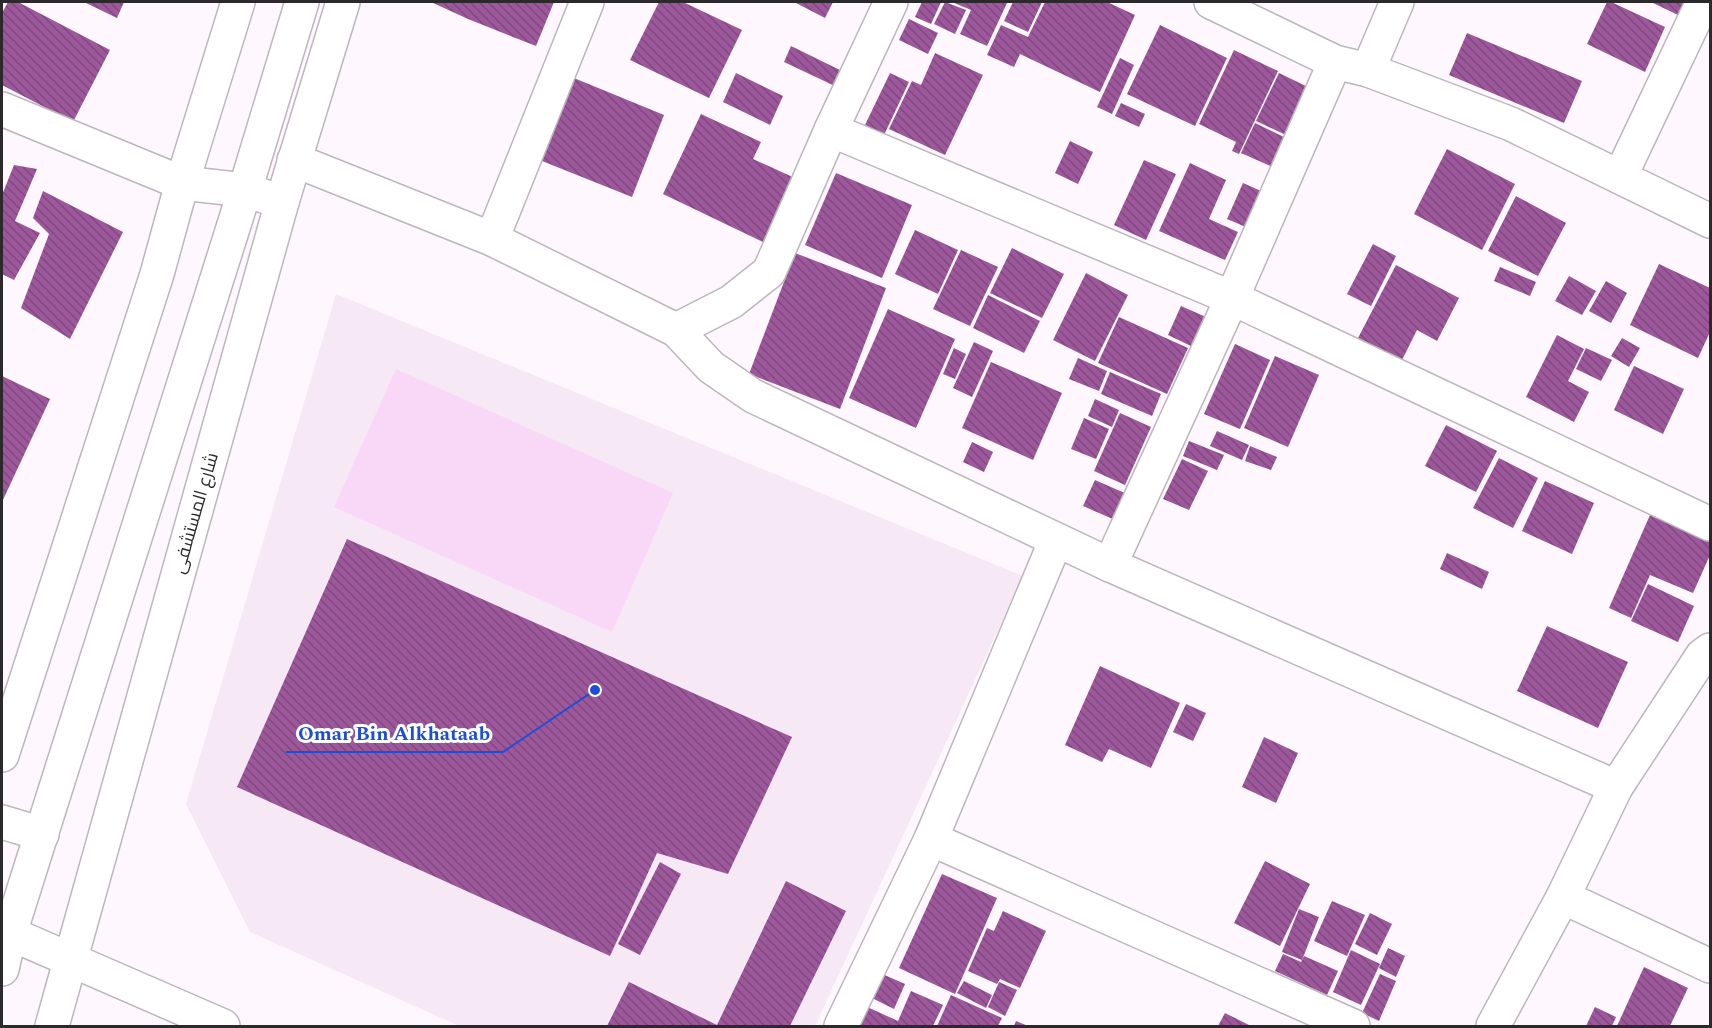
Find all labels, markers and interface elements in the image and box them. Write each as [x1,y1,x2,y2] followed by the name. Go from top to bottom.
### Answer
[165,449,226,577] street label: شارع المستشفى
[286,714,503,752] callout: Omar Bin Alkhataab
[298,719,490,749] text: Omar Bin Alkhataab

